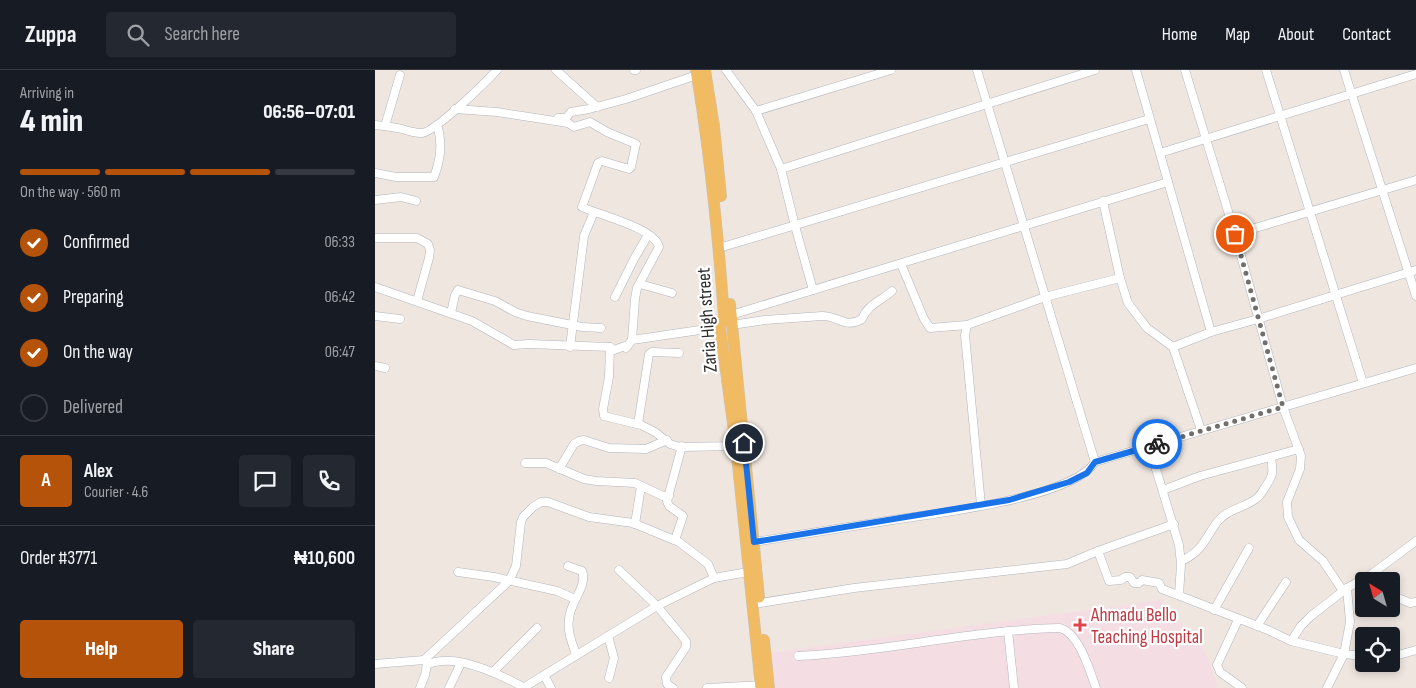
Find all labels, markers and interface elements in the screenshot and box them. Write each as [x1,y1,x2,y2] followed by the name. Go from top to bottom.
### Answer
[106,12,456,57] search box
[25,20,76,49] text: Zuppa
[124,21,152,49] icon: search
[164,23,240,46] text: Search here
[1162,24,1197,45] text: Home
[1225,24,1250,45] text: Map
[1278,24,1314,45] text: About
[1342,24,1391,45] text: Contact
[20,84,74,103] text: Arriving in
[263,101,355,124] text: 06:56–07:01
[20,102,83,141] text: 4 min
[20,183,121,202] text: On the way · 560 m
[1214,213,1256,255] pin
[1221,220,1249,248] icon: bag
[20,229,48,257] icon: check
[63,231,130,254] text: Confirmed
[324,233,355,252] text: 06:33
[692,267,723,373] street label: Zaria High street
[20,284,48,312] icon: check
[63,286,124,309] text: Preparing
[324,288,355,307] text: 06:42
[20,339,48,367] icon: check
[63,341,133,364] text: On the way
[325,343,355,362] text: 06:47
[63,396,123,419] text: Delivered
[1132,419,1182,469] courier
[723,422,765,464] pin
[730,429,758,457] icon: home
[1143,430,1171,458] icon: bike
[239,455,291,507] button: chat
[303,455,355,507] button: phone
[84,460,113,483] text: Alex
[41,469,51,492] text: A
[84,483,148,502] text: Courier · 4.6
[20,547,97,570] text: Order #3771
[294,547,355,570] text: ₦10,600
[1355,572,1400,618] north arrow
[1355,572,1400,672] map controls
[1090,604,1203,649] place label: Ahmadu Bello Teaching Hospital
[1073,618,1087,632] marker: Ahmadu Bello Teaching Hospital
[20,620,183,678] button: Help
[193,620,355,678] button: Share
[1355,627,1400,672] button: locate

